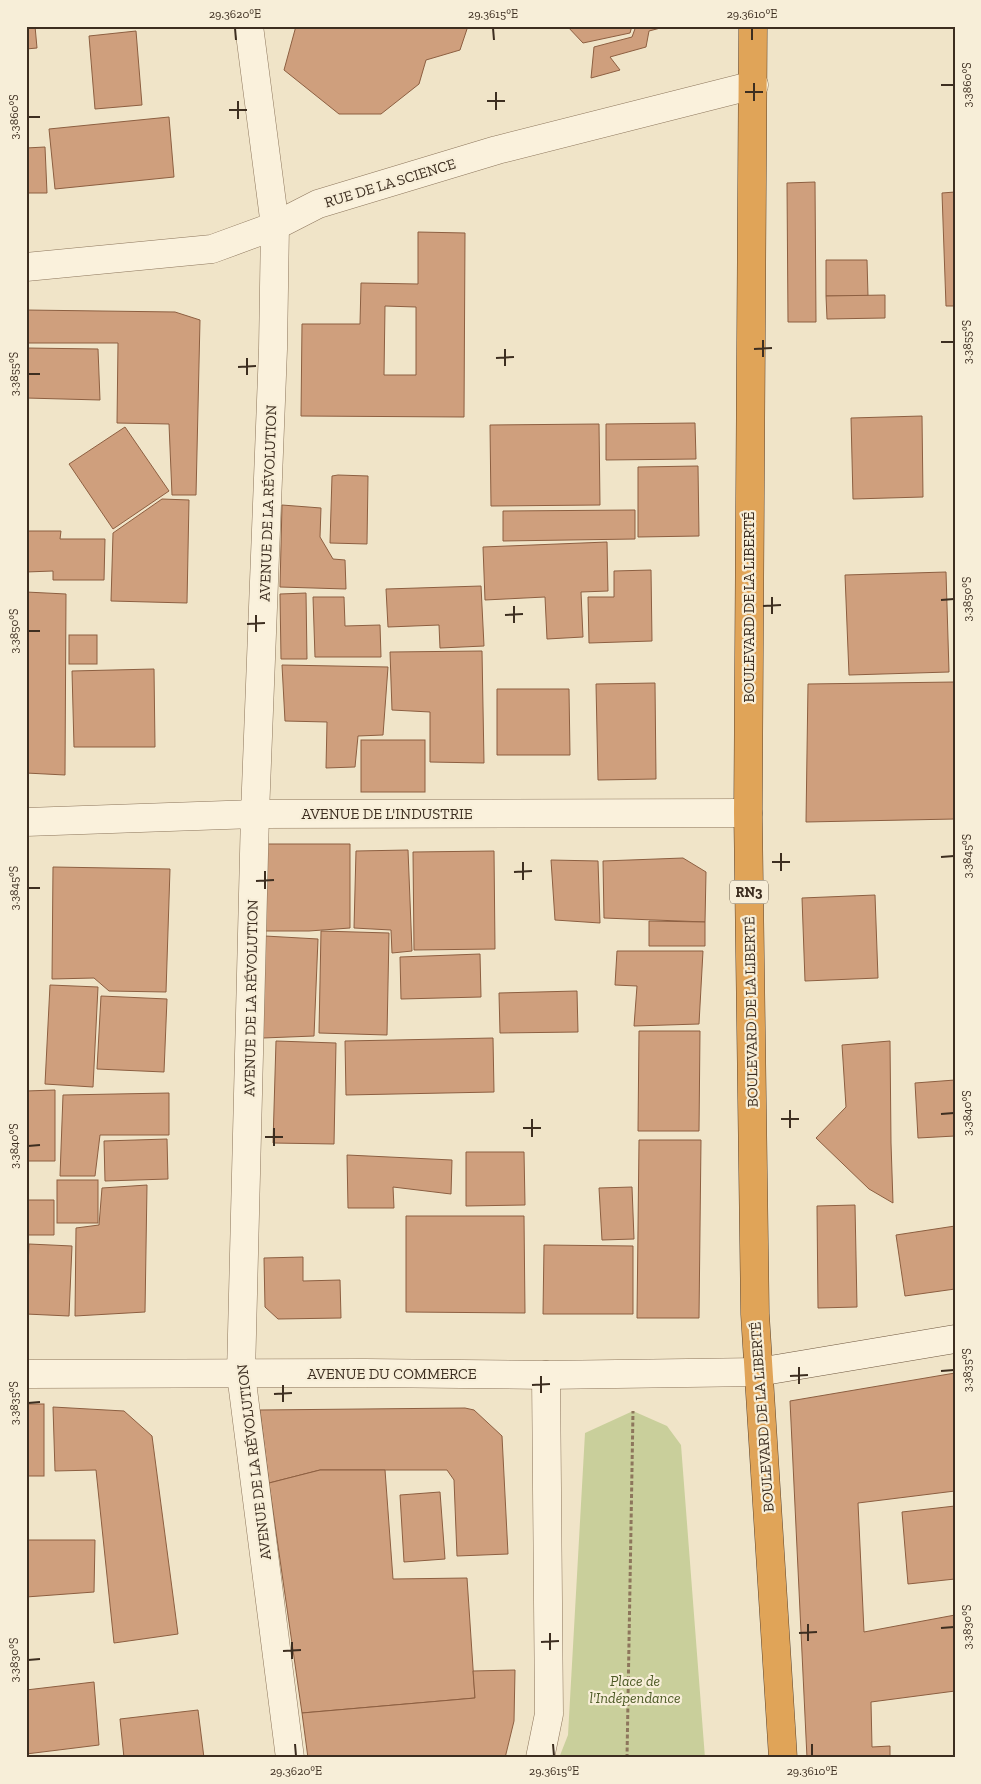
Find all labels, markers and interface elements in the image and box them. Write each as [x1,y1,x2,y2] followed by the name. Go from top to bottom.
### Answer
[209,7,261,21] text: 29.3620°E
[468,7,518,21] text: 29.3615°E
[727,7,777,21] text: 29.3610°E
[960,62,974,108] text: 3.3860°S
[7,94,21,140] text: 3.3860°S
[322,154,458,212] street label: RUE DE LA SCIENCE
[960,320,974,364] text: 3.3855°S
[7,352,21,396] text: 3.3855°S
[256,404,280,602] street label: AVENUE DE LA RÉVOLUTION
[740,511,758,702] street label: BOULEVARD DE LA LIBERTÉ
[960,577,974,621] text: 3.3850°S
[7,609,21,653] text: 3.3850°S
[301,805,473,823] street label: AVENUE DE L'INDUSTRIE
[960,834,974,878] text: 3.3845°S
[7,866,21,910] text: 3.3845°S
[730,880,768,904] road number: RN3
[240,899,262,1097] street label: AVENUE DE LA RÉVOLUTION
[740,916,762,1108] street label: BOULEVARD DE LA LIBERTÉ
[960,1090,974,1136] text: 3.3840°S
[7,1123,21,1169] text: 3.3840°S
[746,1321,778,1513] street label: BOULEVARD DE LA LIBERTÉ
[960,1348,974,1392] text: 3.3835°S
[233,1363,275,1561] street label: AVENUE DE LA RÉVOLUTION
[307,1365,477,1383] street label: AVENUE DU COMMERCE
[7,1381,21,1425] text: 3.3835°S
[960,1605,974,1649] text: 3.3830°S
[7,1638,21,1682] text: 3.3830°S
[589,1672,681,1707] park label: Place de l'Indépendance
[270,1764,322,1778] text: 29.3620°E
[529,1764,579,1778] text: 29.3615°E
[787,1764,837,1778] text: 29.3610°E

